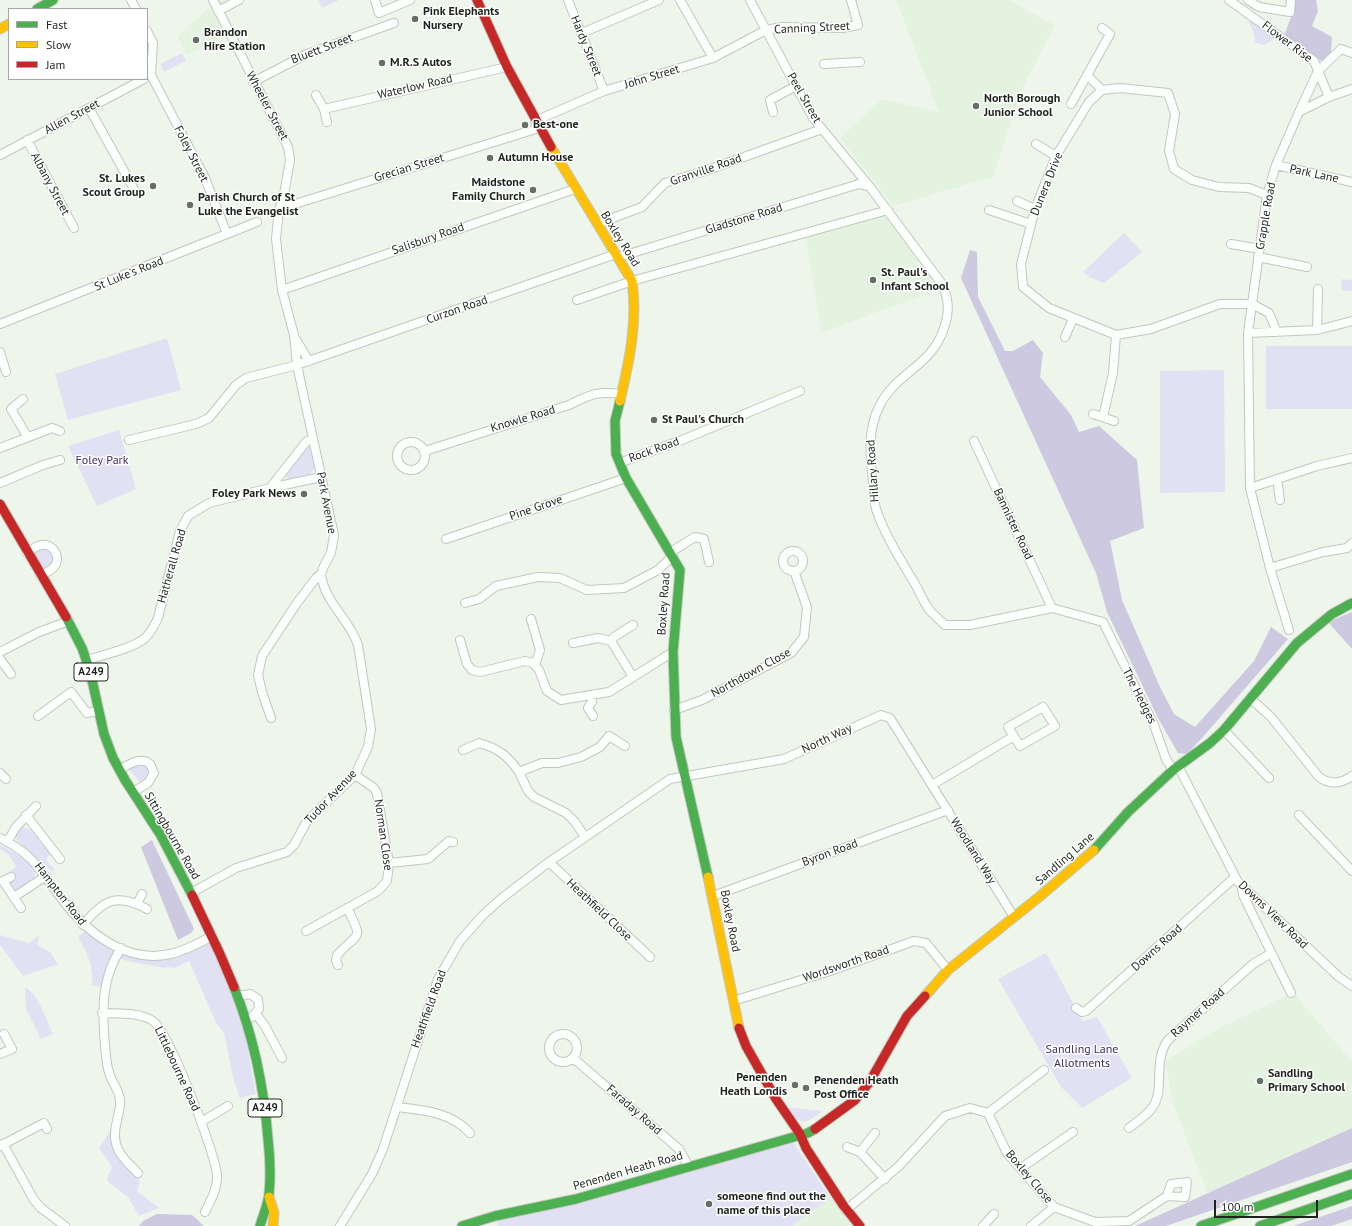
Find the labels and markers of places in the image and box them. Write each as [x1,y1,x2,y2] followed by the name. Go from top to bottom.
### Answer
[423,5,499,33] place label: Pink Elephants Nursery
[410,14,420,24] marker: Pink Elephants Nursery
[204,26,265,54] place label: Brandon Hire Station
[191,35,201,45] marker: Brandon Hire Station
[390,56,451,70] place label: M.R.S Autos
[377,58,387,68] marker: M.R.S Autos
[984,92,1060,120] place label: North Borough Junior School
[971,101,981,111] marker: North Borough Junior School
[533,118,579,132] place label: Best-one
[520,120,530,130] marker: Best-one
[498,151,573,165] place label: Autumn House
[485,153,495,163] marker: Autumn House
[83,172,145,200] place label: St. Lukes Scout Group
[452,176,525,204] place label: Maidstone Family Church
[148,181,158,191] marker: St. Lukes Scout Group
[528,185,538,195] marker: Maidstone Family Church
[198,191,298,219] place label: Parish Church of St Luke the Evangelist
[185,200,195,210] marker: Parish Church of St Luke the Evangelist
[881,266,949,294] place label: St. Paul's Infant School
[868,275,878,285] marker: St. Paul's Infant School
[662,413,744,427] place label: St Paul's Church
[649,415,659,425] marker: St Paul's Church
[212,487,296,501] place label: Foley Park News
[299,489,309,499] marker: Foley Park News
[1268,1067,1345,1095] place label: Sandling Primary School
[720,1071,787,1099] place label: Penenden Heath Londis
[814,1074,898,1102] place label: Penenden Heath Post Office
[1255,1076,1265,1086] marker: Sandling Primary School
[790,1080,800,1090] marker: Penenden Heath Londis
[801,1083,811,1093] marker: Penenden Heath Post Office
[717,1190,826,1218] place label: someone find out the name of this place
[704,1199,714,1209] marker: someone find out the name of this place

